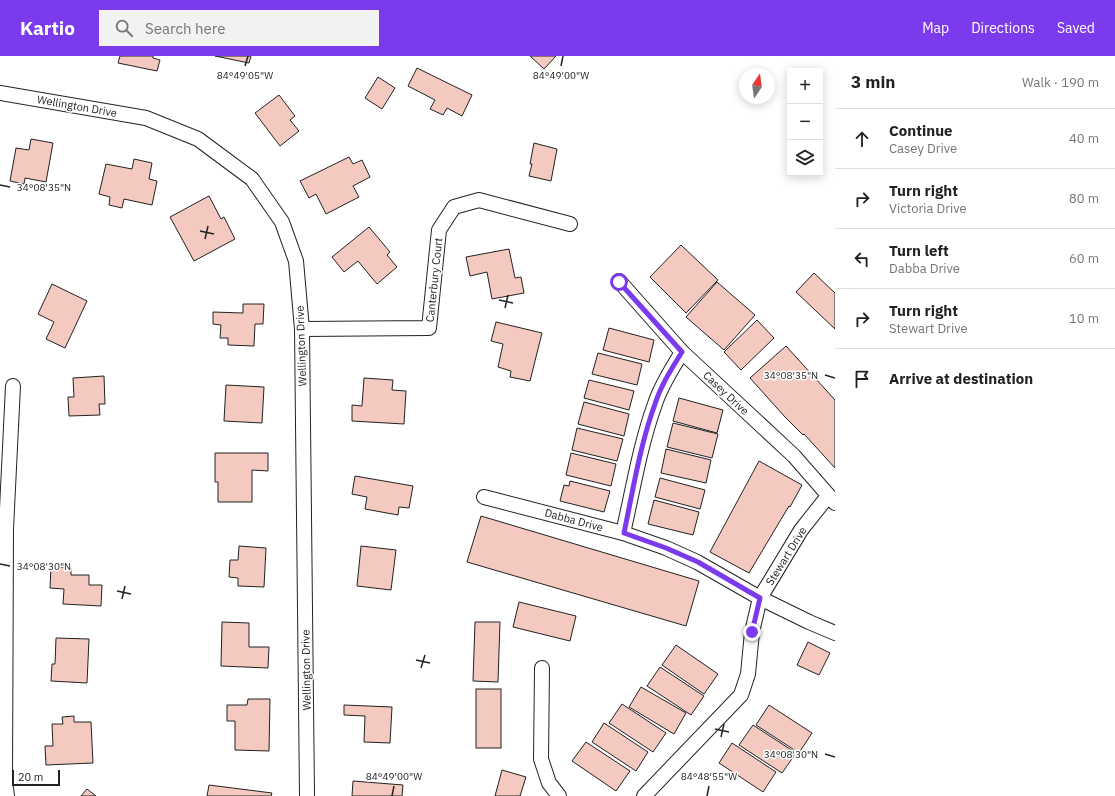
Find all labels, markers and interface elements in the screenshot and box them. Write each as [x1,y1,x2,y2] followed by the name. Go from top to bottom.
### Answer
[99,10,379,46] search box
[20,16,75,40] text: Kartio
[113,17,135,39] icon: search
[145,19,225,38] text: Search here
[922,19,949,37] text: Map
[971,19,1035,37] text: Directions
[1057,19,1095,37] text: Saved
[739,68,775,104] north arrow
[787,68,823,176] map controls
[787,68,823,104] button: +
[217,69,273,82] text: 84°49'05"W
[533,69,589,82] text: 84°49'00"W
[851,71,895,93] text: 3 min
[1022,74,1099,91] text: Walk · 190 m
[36,92,118,120] street label: Wellington Drive
[787,104,823,140] button: −
[889,121,953,140] text: Continue
[851,128,873,150] icon: ahead
[1069,130,1099,147] text: 40 m
[787,140,823,176] button: layers
[889,140,957,157] text: Casey Drive
[17,181,71,194] text: 34°08'35"N
[889,181,958,200] text: Turn right
[851,188,873,210] icon: right
[1069,190,1099,207] text: 80 m
[889,200,967,217] text: Victoria Drive
[423,237,445,323] street label: Canterbury Court
[889,241,949,260] text: Turn left
[851,248,873,270] icon: left
[1069,250,1099,267] text: 60 m
[889,260,960,277] text: Dabba Drive
[610,273,628,291] route start
[889,301,958,320] text: Turn right
[293,305,309,387] street label: Wellington Drive
[851,308,873,330] icon: right
[1069,310,1099,327] text: 10 m
[889,320,968,337] text: Stewart Drive
[700,368,752,418] street label: Casey Drive
[851,368,873,390] icon: arrive
[764,369,818,382] text: 34°08'35"N
[889,369,1033,388] text: Arrive at destination
[543,505,605,535] street label: Dabba Drive
[762,524,810,588] street label: Stewart Drive
[17,560,71,573] text: 34°08'30"N
[743,623,761,641] route end
[298,630,314,710] street label: Wellington Drive
[764,748,818,761] text: 34°08'30"N
[12,768,60,787] scale bar
[18,770,43,784] text: 20 m
[366,770,422,783] text: 84°49'00"W
[681,770,737,783] text: 84°48'55"W

